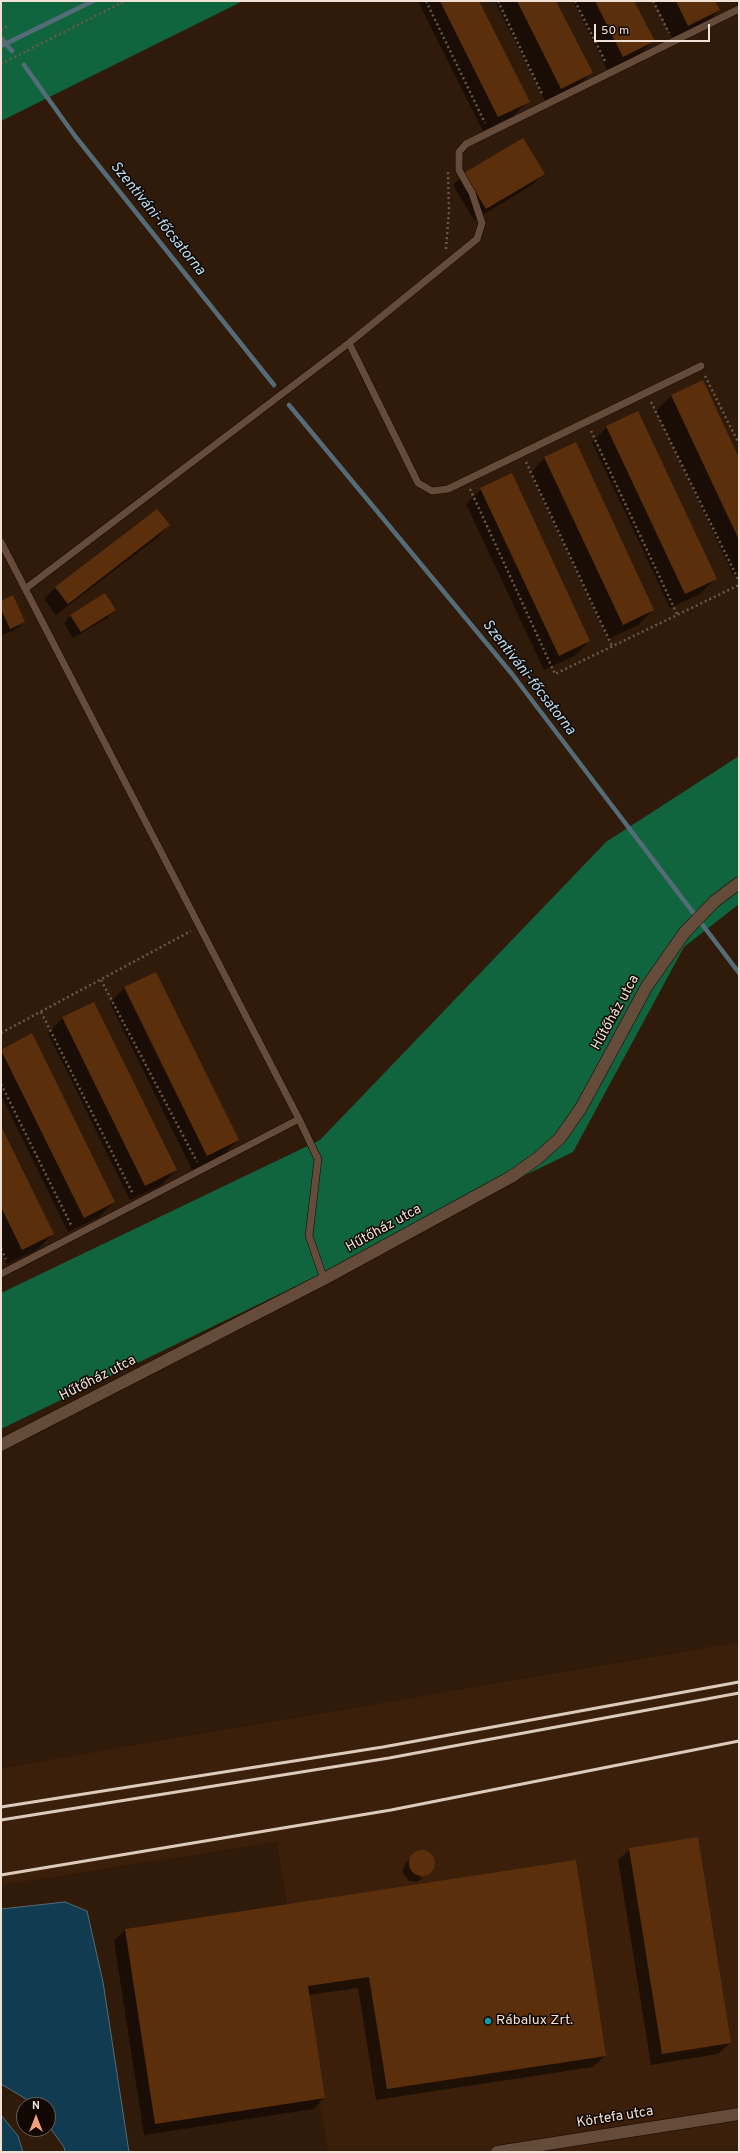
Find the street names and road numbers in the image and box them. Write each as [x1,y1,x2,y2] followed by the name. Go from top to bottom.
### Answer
[588,972,644,1054] street label: Hűtőház utca
[343,1201,425,1257] street label: Hűtőház utca
[57,1353,139,1405] street label: Hűtőház utca
[575,2104,655,2132] street label: Körtefa utca

